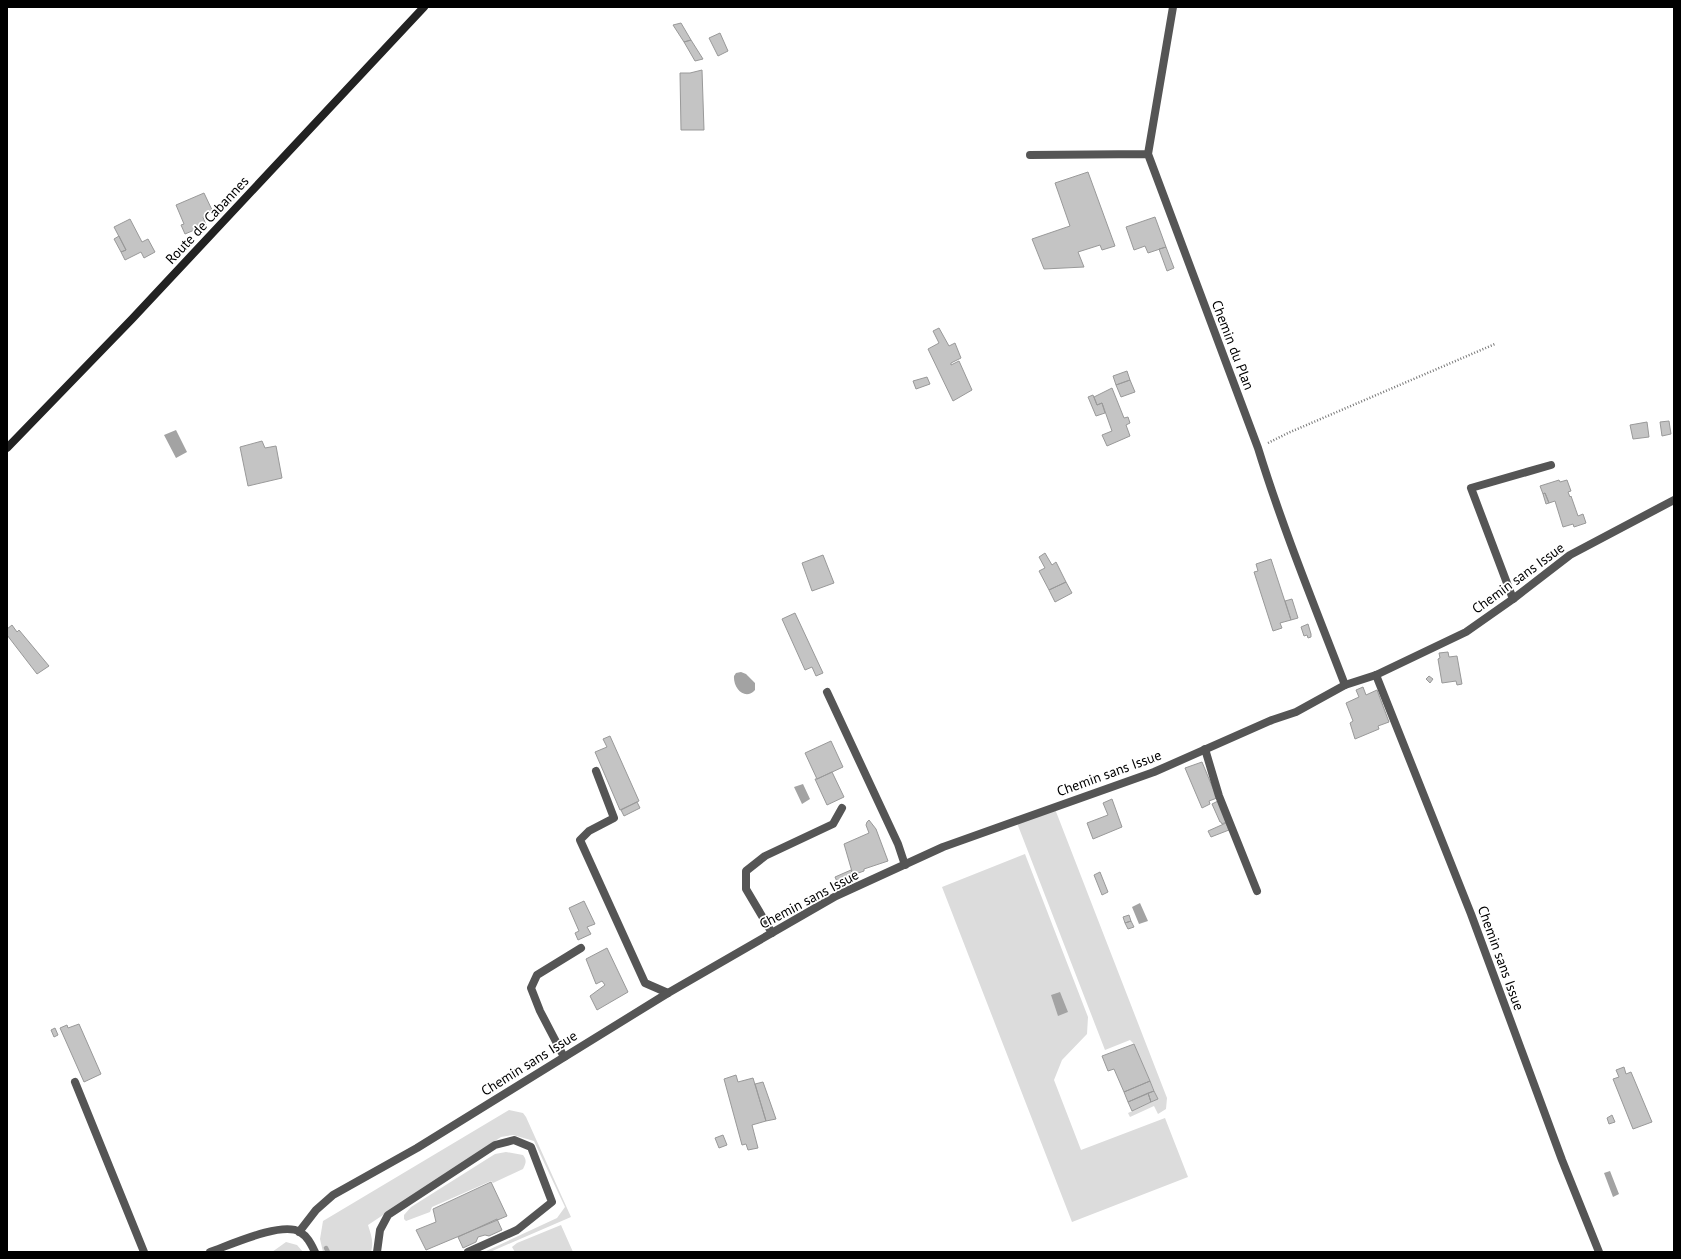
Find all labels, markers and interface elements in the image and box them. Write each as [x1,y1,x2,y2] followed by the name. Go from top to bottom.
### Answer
[162,172,253,268] street label: Route de Cabannes
[1208,298,1258,392] street label: Chemin du Plan
[1468,538,1568,618] street label: Chemin sans Issue
[1054,746,1164,800] street label: Chemin sans Issue
[756,865,862,933] street label: Chemin sans Issue
[1474,903,1528,1013] street label: Chemin sans Issue
[478,1026,580,1100] street label: Chemin sans Issue

